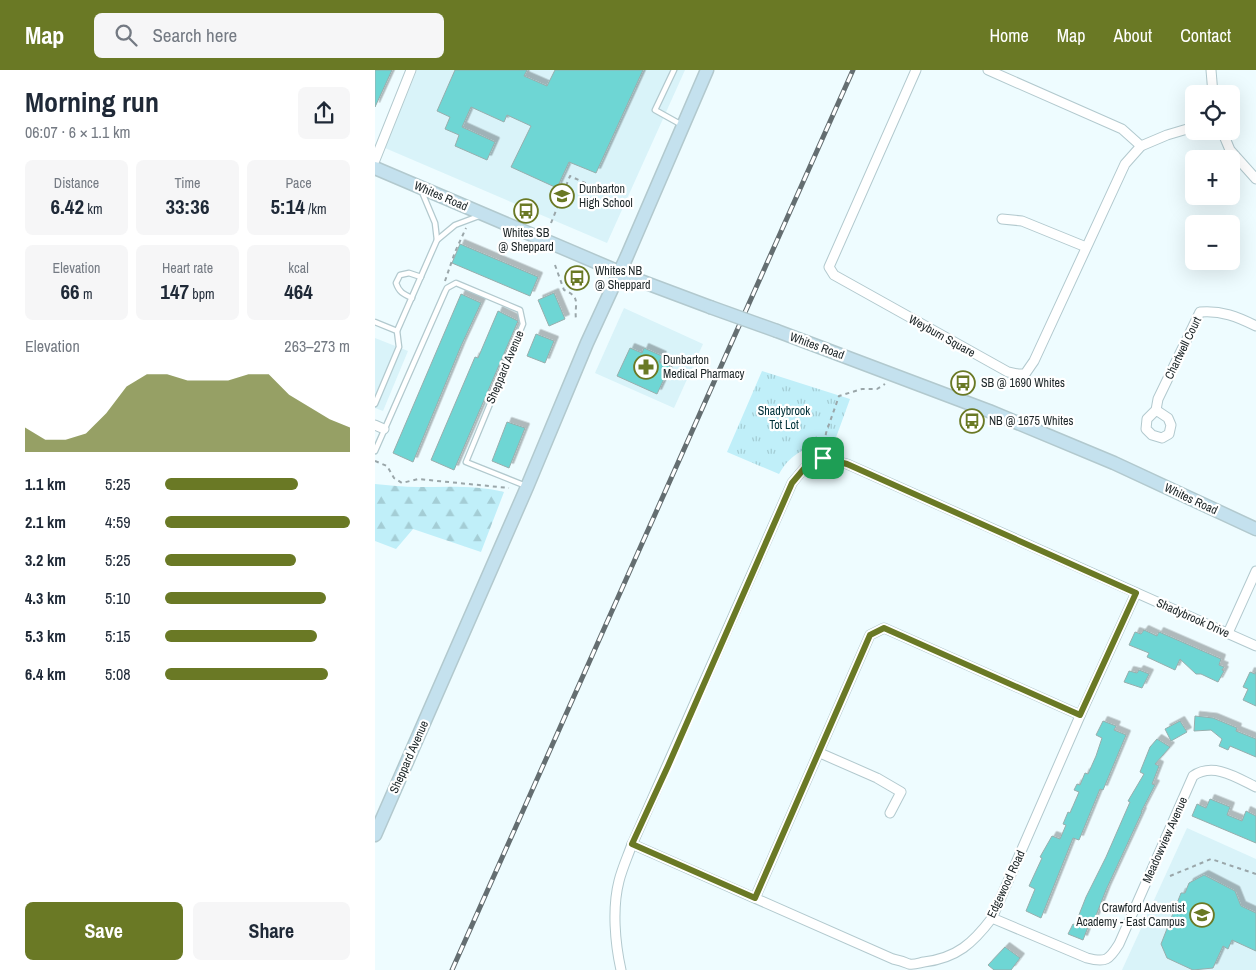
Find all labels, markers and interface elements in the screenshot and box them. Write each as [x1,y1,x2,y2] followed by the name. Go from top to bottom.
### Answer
[94,13,444,58] search box
[25,19,64,51] text: Map
[112,21,140,49] icon: search
[152,22,237,48] text: Search here
[989,23,1029,48] text: Home
[1057,23,1086,48] text: Map
[1114,23,1152,48] text: About
[1180,23,1231,48] text: Contact
[25,83,159,121] text: Morning run
[1185,85,1240,270] map controls
[1185,85,1240,140] button: locate
[298,87,350,139] button: share
[25,121,130,143] text: 06:07 · 6 × 1.1 km
[1185,150,1240,205] button: +
[54,174,99,192] text: Distance
[175,174,200,192] text: Time
[285,174,312,192] text: Pace
[412,178,470,214] street label: Whites Road
[579,181,633,211] place label: Dunbarton High School
[549,183,575,209] school or university icon: Dunbarton High School
[50,192,84,221] text: 6.42
[165,192,210,221] text: 33:36
[270,192,305,221] text: 5:14
[513,198,539,224] bus stop icon: Whites SB @ Sheppard
[84,200,103,218] text: km
[305,200,327,218] text: /km
[1185,215,1240,270] button: −
[498,225,554,255] place label: Whites SB @ Sheppard
[53,259,100,277] text: Elevation
[162,259,213,277] text: Heart rate
[288,259,309,277] text: kcal
[595,263,650,293] place label: Whites NB @ Sheppard
[564,265,590,291] bus stop icon: Whites NB @ Sheppard
[61,277,80,306] text: 66
[160,277,189,306] text: 147
[284,277,313,306] text: 464
[80,285,92,303] text: m
[189,285,215,303] text: bpm
[906,311,978,361] street label: Weyburn Square
[1161,314,1205,382] street label: Chartwell Court
[482,328,528,406] street label: Sheppard Avenue
[788,329,846,363] street label: Whites Road
[25,335,80,357] text: Elevation
[284,335,350,357] text: 263–273 m
[663,352,745,382] place label: Dunbarton Medical Pharmacy
[633,354,659,380] pharmacy icon: Dunbarton Medical Pharmacy
[950,370,976,396] bus stop icon: SB @ 1690 Whites
[981,375,1065,391] place label: SB @ 1690 Whites
[758,403,810,433] park label: Shadybrook Tot Lot
[959,408,985,434] bus stop icon: NB @ 1675 Whites
[989,413,1073,429] place label: NB @ 1675 Whites
[802,437,844,479] pin
[809,444,837,472] icon: arrive
[25,473,66,495] text: 1.1 km
[105,473,131,495] text: 5:25
[1162,480,1220,518] street label: Whites Road
[25,511,66,533] text: 2.1 km
[105,511,131,533] text: 4:59
[25,549,66,571] text: 3.2 km
[105,549,131,571] text: 5:25
[25,587,66,609] text: 4.3 km
[105,587,131,609] text: 5:10
[1154,595,1232,641] street label: Shadybrook Drive
[25,625,66,647] text: 5.3 km
[105,625,131,647] text: 5:15
[25,663,66,685] text: 6.4 km
[105,663,131,685] text: 5:08
[386,718,432,796] street label: Sheppard Avenue
[1139,794,1191,886] street label: Meadowview Avenue
[983,848,1029,920] street label: Edgewood Road
[1075,900,1185,930] place label: Crawford Adventist Academy - East Campus
[25,902,183,960] button: Save
[193,902,350,960] button: Share
[1189,902,1215,928] school or university icon: Crawford Adventist Academy - East Campus

